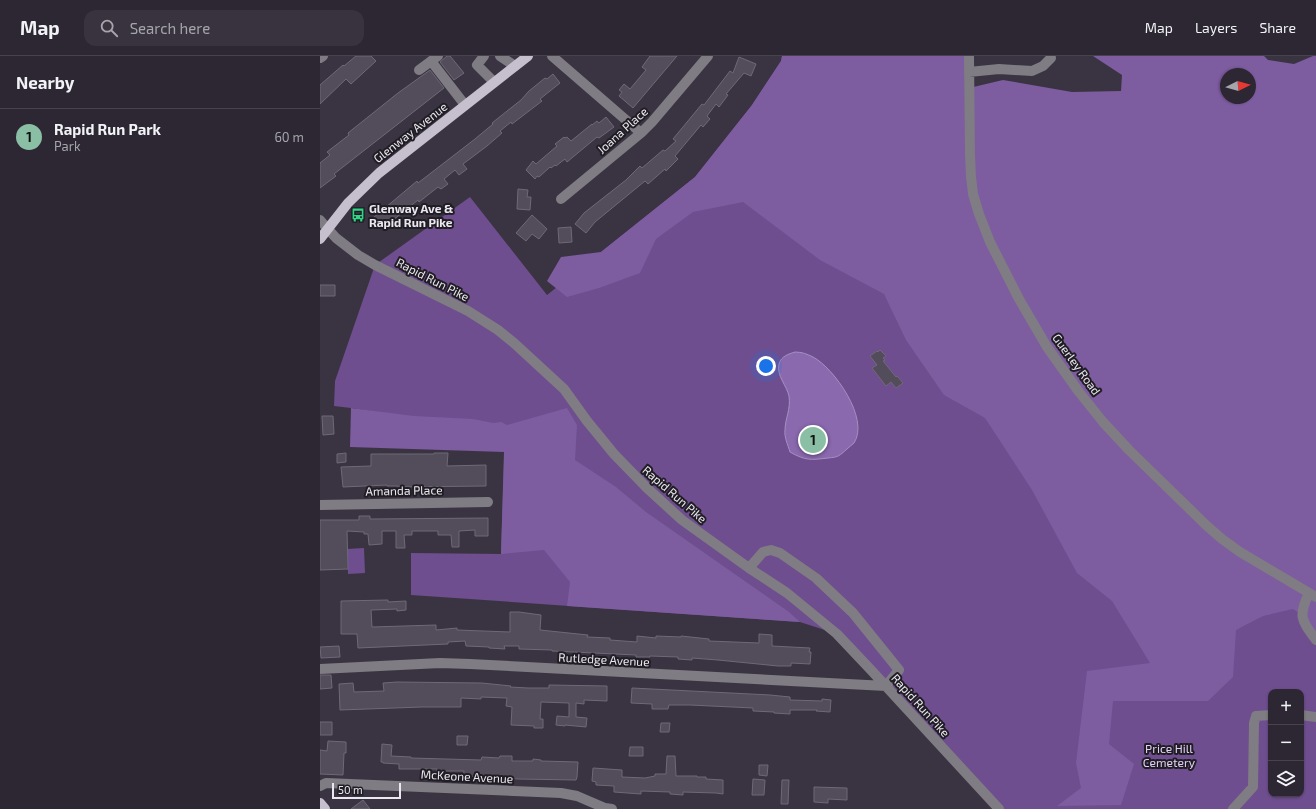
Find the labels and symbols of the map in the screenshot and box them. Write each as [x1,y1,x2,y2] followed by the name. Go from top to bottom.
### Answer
[1220,68,1256,104] north arrow
[370,99,450,165] street label: Glenway Avenue
[594,104,650,156] street label: Joana Place
[369,201,453,229] place label: Glenway Ave & Rapid Run Pike
[350,207,366,223] bus stop icon: Glenway Ave & Rapid Run Pike
[394,255,472,303] street label: Rapid Run Pike
[1050,331,1104,397] street label: Guerley Road
[756,356,776,376] your location
[800,425,826,455] pin: 1
[640,463,710,525] street label: Rapid Run Pike
[365,482,443,498] street label: Amanda Place
[558,650,650,668] street label: Rutledge Avenue
[889,671,953,739] street label: Rapid Run Pike
[1143,741,1196,769] park label: Price Hill Cemetery
[420,767,514,785] street label: McKeone Avenue
[332,781,401,800] scale bar

